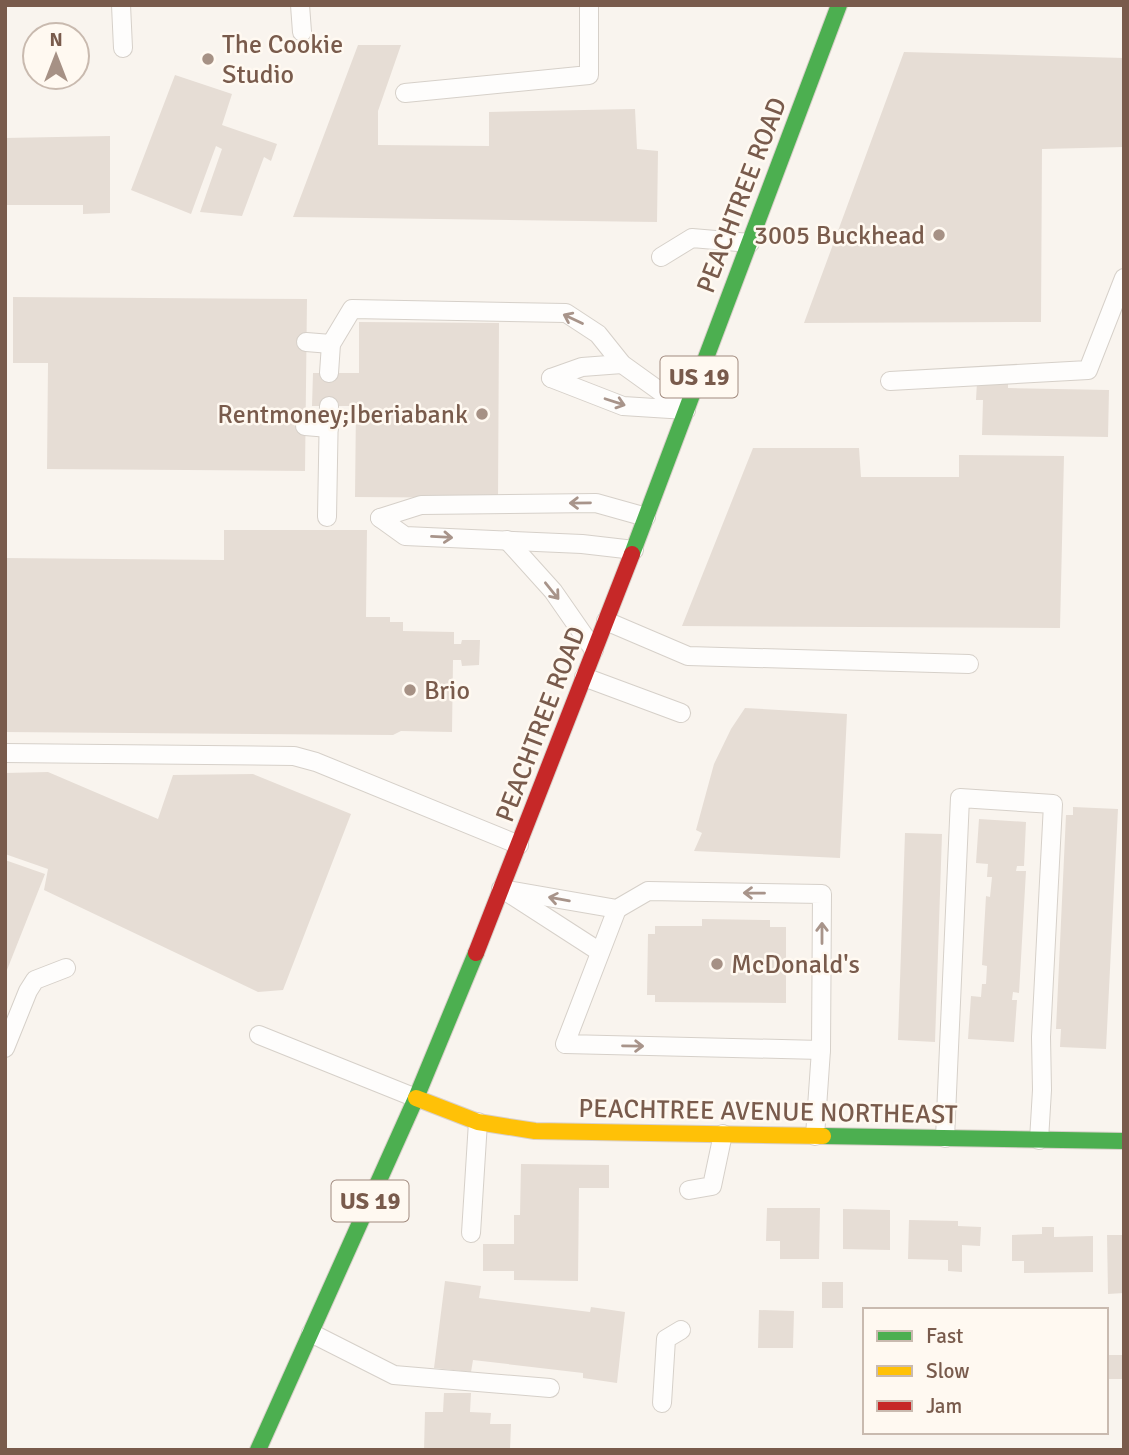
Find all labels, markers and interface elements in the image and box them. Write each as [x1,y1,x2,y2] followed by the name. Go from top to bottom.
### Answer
[21,21,91,91] north arrow
[49,28,63,52] text: N
[222,29,343,91] place label: The Cookie Studio
[200,51,216,67] marker: The Cookie Studio
[690,93,794,298] street label: PEACHTREE ROAD
[754,220,925,252] place label: 3005 Buckhead
[931,227,947,243] marker: 3005 Buckhead
[563,311,583,325] one-way arrow
[660,356,738,398] road number: US 19
[604,397,626,410] one-way arrow
[217,399,468,431] place label: Rentmoney;Iberiabank
[474,406,490,422] marker: Rentmoney;Iberiabank
[569,497,592,510] one-way arrow
[431,531,454,544] one-way arrow
[544,582,560,600] one-way arrow
[489,622,593,827] street label: PEACHTREE ROAD
[424,675,470,707] place label: Brio
[402,682,418,698] marker: Brio
[743,886,766,900] one-way arrow
[548,892,571,905] one-way arrow
[815,922,829,945] one-way arrow
[731,949,860,981] place label: McDonald's
[709,956,725,972] marker: McDonald's
[621,1039,644,1052] one-way arrow
[578,1093,958,1131] street label: PEACHTREE AVENUE NORTHEAST
[332,1181,408,1222] road number: US 19
[863,1308,1108,1434] legend
[926,1323,963,1349] text: Fast
[926,1358,970,1384] text: Slow
[926,1393,962,1419] text: Jam

